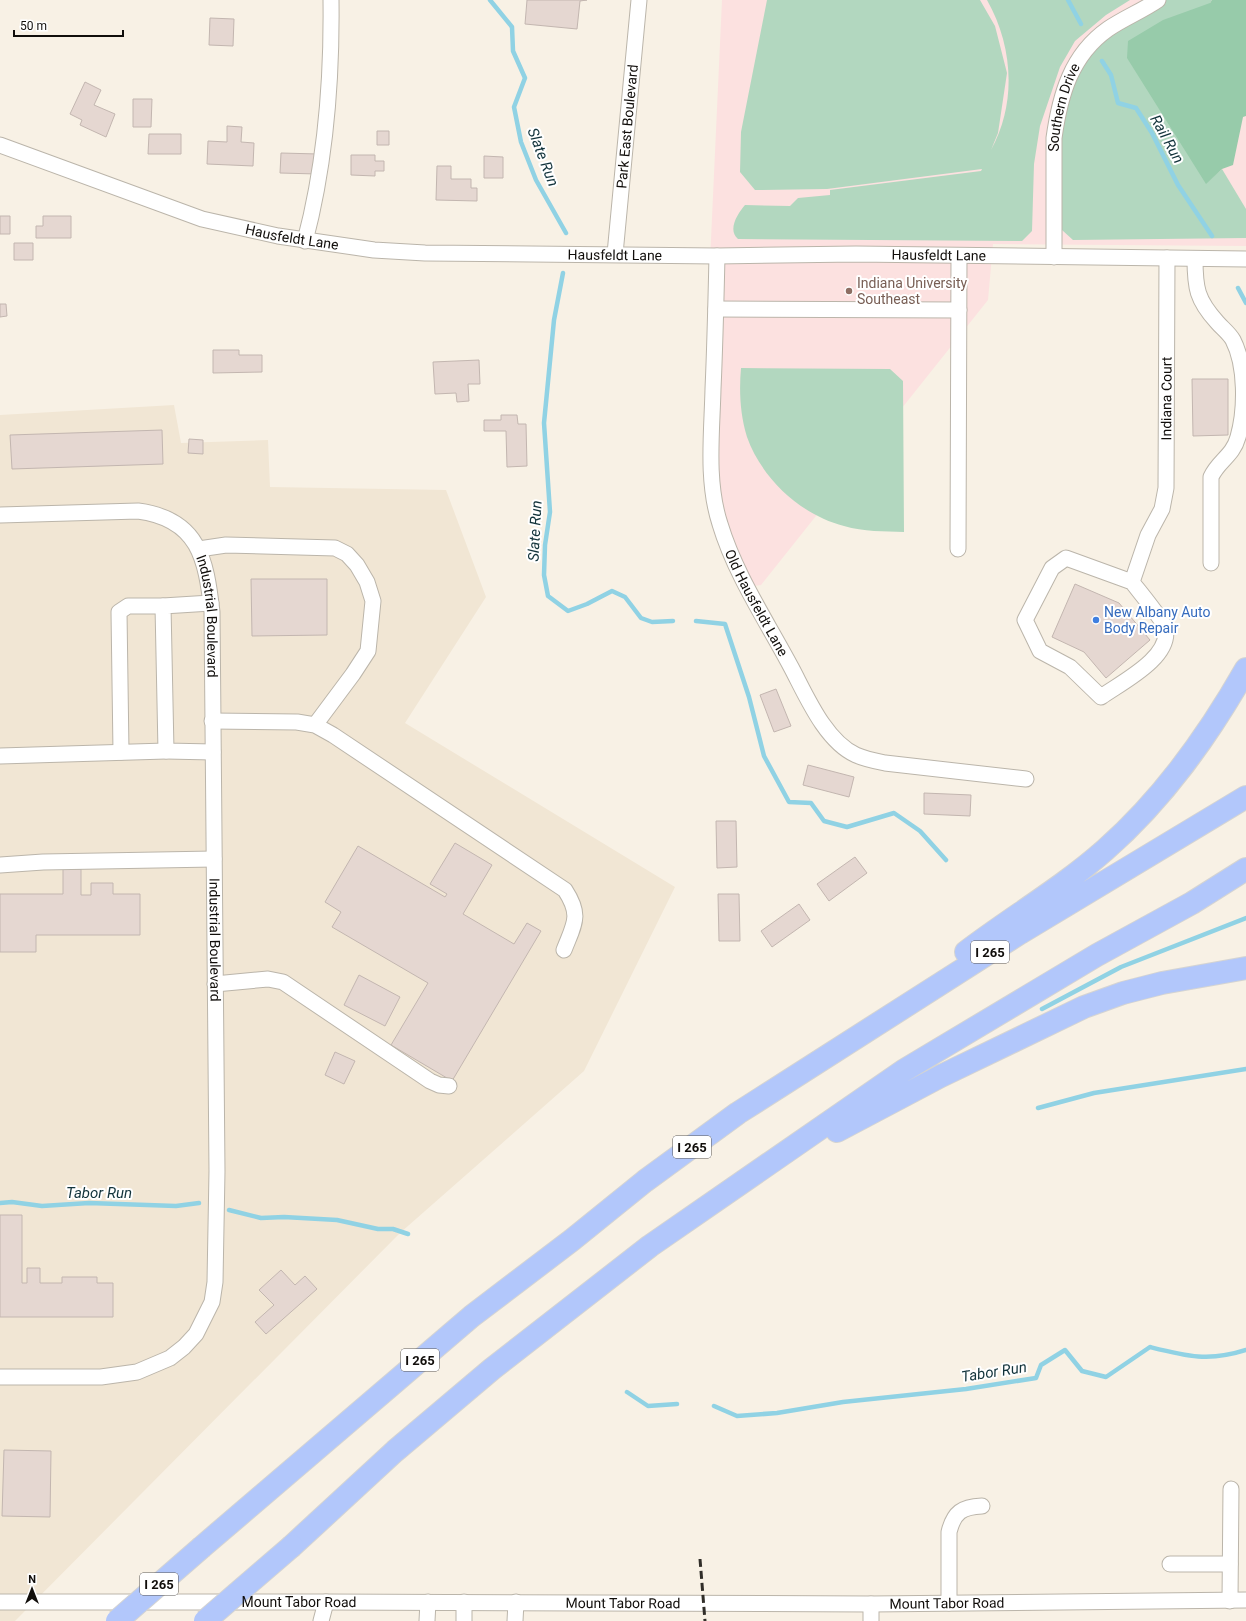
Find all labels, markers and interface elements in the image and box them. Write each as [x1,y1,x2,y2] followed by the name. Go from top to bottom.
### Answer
[14,12,123,38] scale bar
[20,19,47,33] text: 50 m
[1046,60,1083,152] street label: Southern Drive
[613,64,641,189] street label: Park East Boulevard
[1146,112,1188,166] water label: Rail Run
[524,125,562,189] water label: Slate Run
[244,221,340,253] street label: Hausfeldt Lane
[568,246,662,263] street label: Hausfeldt Lane
[892,246,986,264] street label: Hausfeldt Lane
[857,275,968,307] place label: Indiana University Southeast
[844,286,854,296] marker: Indiana University Southeast
[1158,356,1175,440] street label: Indiana Court
[524,500,546,562] water label: Slate Run
[722,547,792,659] street label: Old Hausfeldt Lane
[193,552,221,678] street label: Industrial Boulevard
[1104,604,1210,636] place label: New Albany Auto Body Repair
[1091,615,1101,625] marker: New Albany Auto Body Repair
[206,878,223,1002] street label: Industrial Boulevard
[971,941,1009,963] road number: I 265
[673,1136,711,1158] road number: I 265
[66,1184,132,1202] water label: Tabor Run
[401,1349,439,1371] road number: I 265
[960,1358,1028,1386] water label: Tabor Run
[12,1569,52,1609] north arrow
[28,1573,36,1586] text: N
[140,1573,178,1595] road number: I 265
[242,1594,356,1610] street label: Mount Tabor Road
[566,1595,680,1611] street label: Mount Tabor Road
[889,1595,1005,1612] street label: Mount Tabor Road

